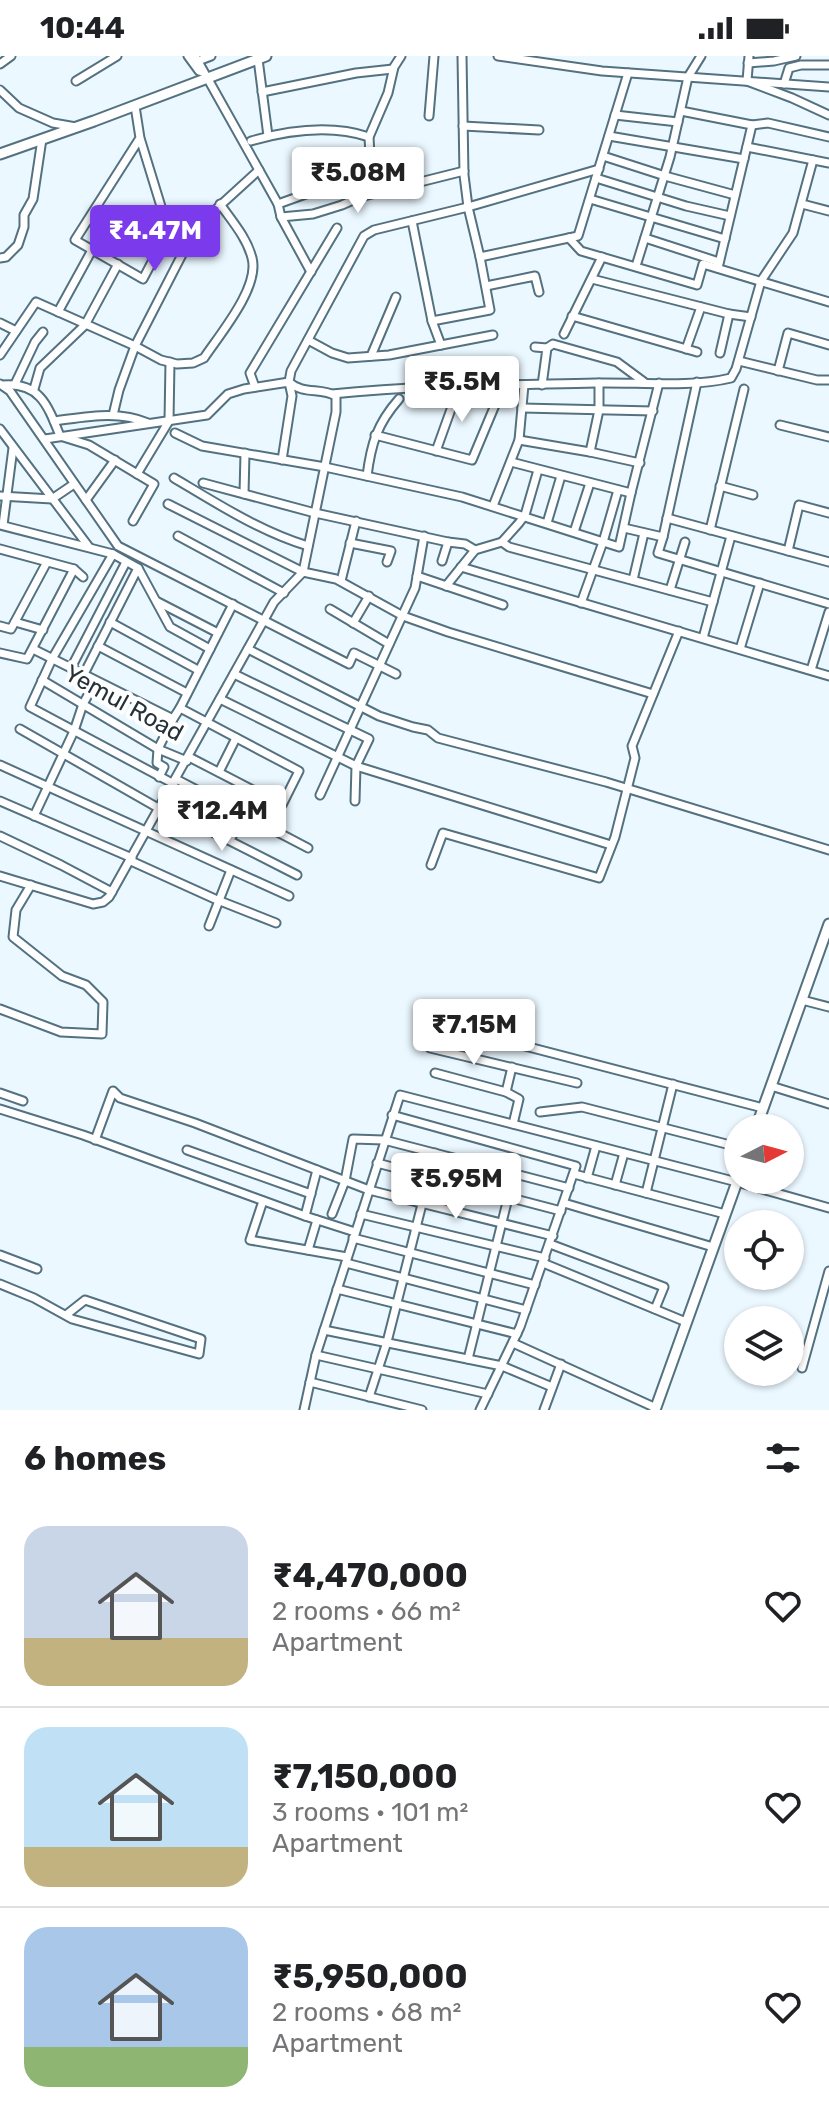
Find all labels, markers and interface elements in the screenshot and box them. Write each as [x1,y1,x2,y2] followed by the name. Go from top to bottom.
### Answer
[40,10,125,46] text: 10:44
[293,147,423,215] pin: ₹5.08M
[310,157,406,188] text: ₹5.08M
[90,205,220,273] pin: ₹4.47M
[108,215,202,246] text: ₹4.47M
[406,356,518,424] pin: ₹5.5M
[423,366,501,397] text: ₹5.5M
[60,659,188,747] street label: Yemul Road
[157,785,287,853] pin: ₹12.4M
[176,795,268,826] text: ₹12.4M
[409,999,539,1067] pin: ₹7.15M
[431,1009,517,1040] text: ₹7.15M
[724,1114,804,1194] north arrow
[724,1114,804,1386] map controls
[391,1153,521,1221] pin: ₹5.95M
[409,1163,503,1194] text: ₹5.95M
[724,1210,804,1290] button: locate
[724,1306,804,1386] button: layers
[761,1436,805,1480] icon: filters
[24,1438,166,1479] text: 6 homes
[272,1555,468,1596] text: ₹4,470,000
[88,1558,184,1654] icon: home
[761,1584,805,1628] icon: heart
[272,1596,461,1627] text: 2 rooms · 66 m²
[272,1627,403,1658] text: Apartment
[272,1756,458,1797] text: ₹7,150,000
[88,1759,184,1855] icon: home
[761,1785,805,1829] icon: heart
[272,1797,468,1828] text: 3 rooms · 101 m²
[272,1828,403,1859] text: Apartment
[272,1956,468,1997] text: ₹5,950,000
[88,1959,184,2055] icon: home
[761,1985,805,2029] icon: heart
[272,1997,461,2028] text: 2 rooms · 68 m²
[272,2028,403,2059] text: Apartment

